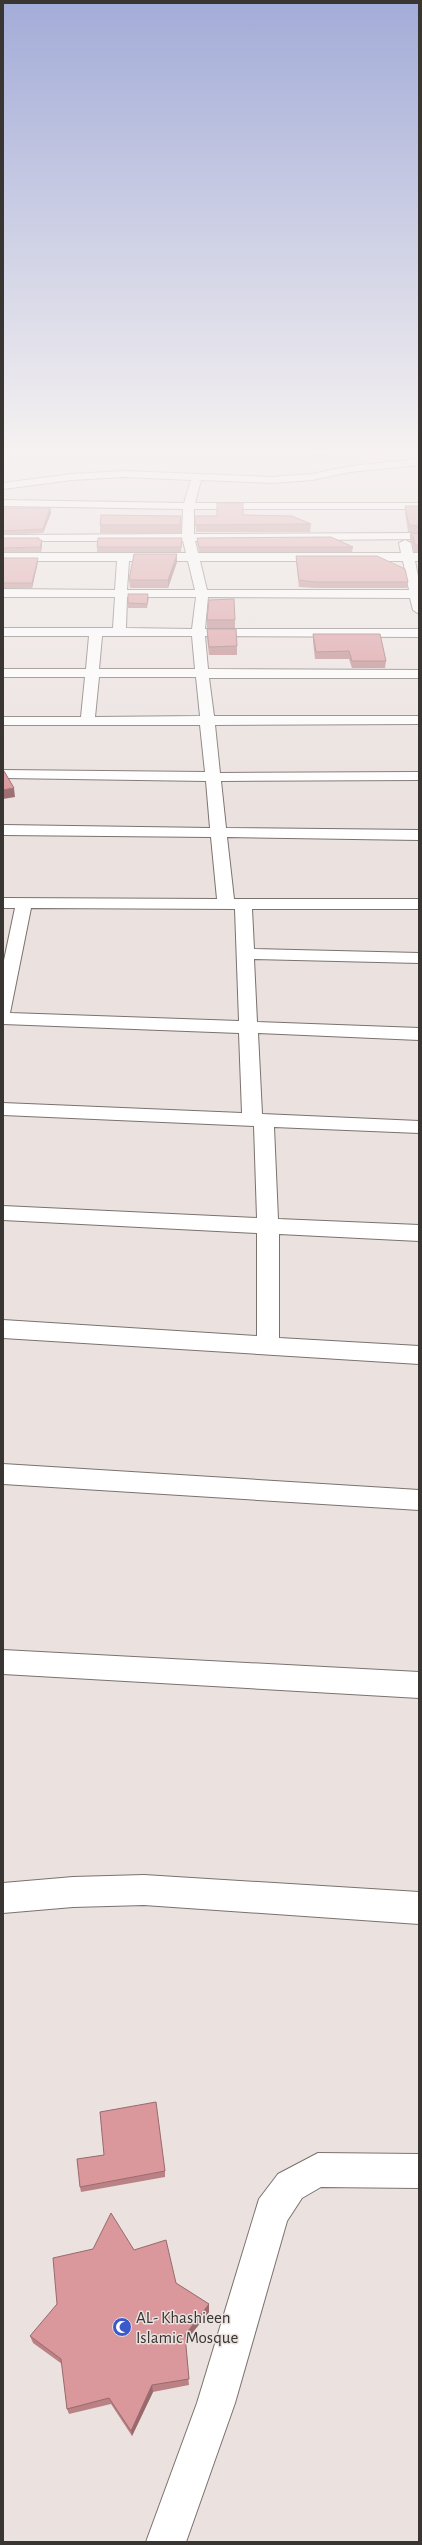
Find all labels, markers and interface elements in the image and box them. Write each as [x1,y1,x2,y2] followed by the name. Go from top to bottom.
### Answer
[136,2309,238,2346] place label: AL- Khashieen Islamic Mosque
[111,2316,133,2338] mosque icon: AL- Khashieen Islamic Mosque

